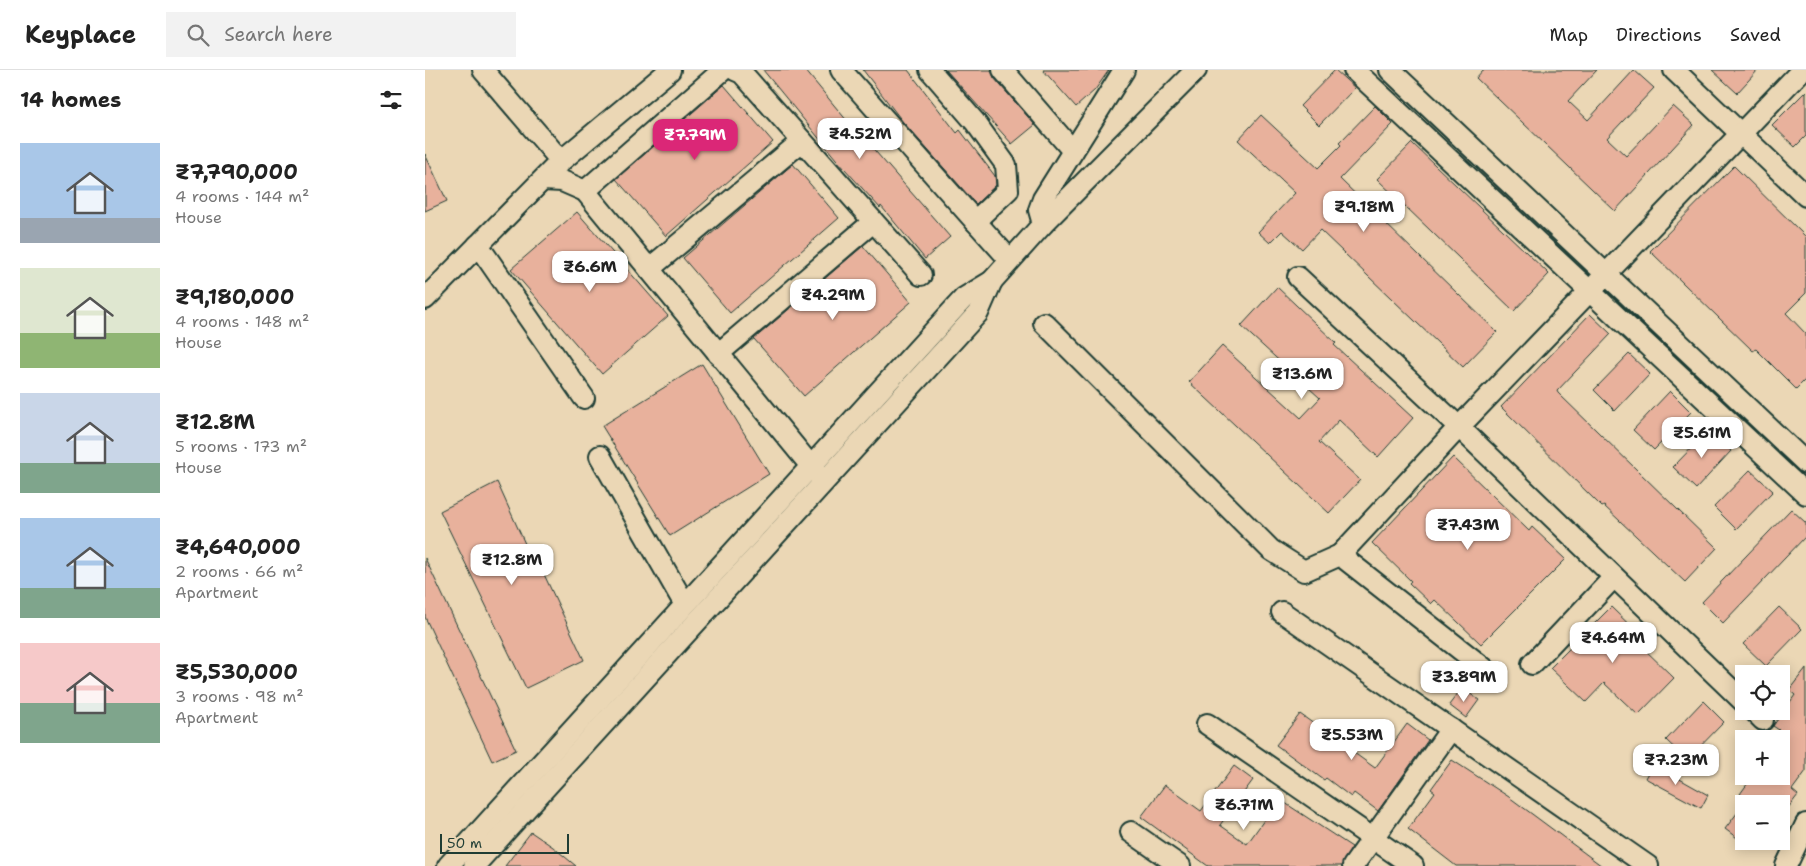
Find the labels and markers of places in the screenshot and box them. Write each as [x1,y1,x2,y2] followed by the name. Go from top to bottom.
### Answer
[654,118,736,161] pin: ₹7.79M
[819,118,901,160] pin: ₹4.52M
[1323,190,1405,233] pin: ₹9.18M
[555,250,625,293] pin: ₹6.6M
[792,278,874,321] pin: ₹4.29M
[1261,358,1343,400] pin: ₹13.6M
[1661,416,1743,459] pin: ₹5.61M
[1427,508,1509,551] pin: ₹7.43M
[471,544,553,586] pin: ₹12.8M
[1572,622,1654,664] pin: ₹4.64M
[1423,660,1505,703] pin: ₹3.89M
[1311,718,1393,761] pin: ₹5.53M
[1635,744,1717,786] pin: ₹7.23M
[1203,788,1285,831] pin: ₹6.71M

